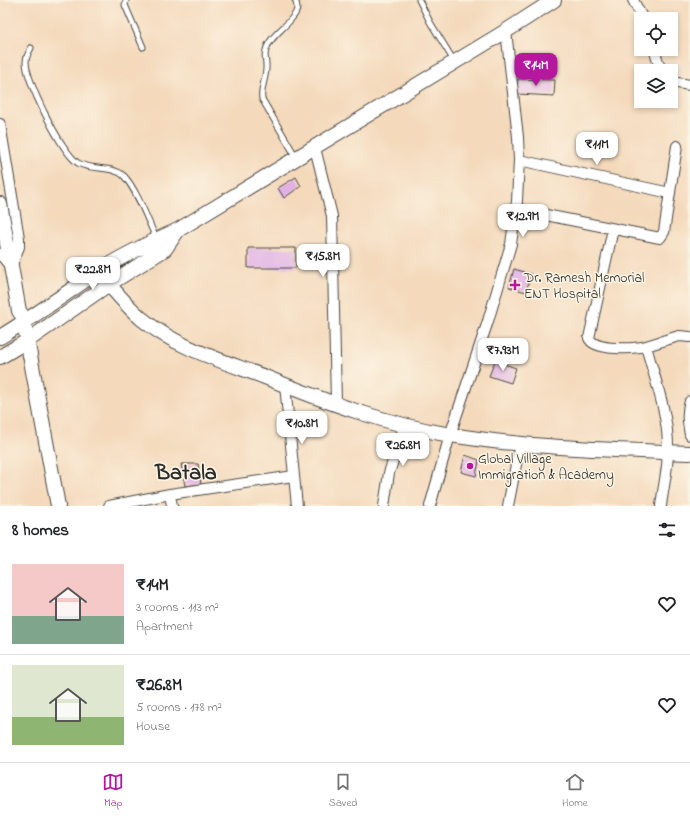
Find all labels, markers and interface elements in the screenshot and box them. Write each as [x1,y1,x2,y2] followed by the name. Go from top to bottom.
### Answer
[634,12,678,108] map controls
[634,12,678,56] button: locate
[512,53,560,87] pin: ₹14M
[523,56,549,75] text: ₹14M
[634,64,678,108] button: layers
[573,132,621,166] pin: ₹11M
[585,135,609,154] text: ₹11M
[490,204,556,238] pin: ₹12.9M
[507,207,539,226] text: ₹12.9M
[290,244,356,278] pin: ₹15.8M
[306,247,340,266] text: ₹15.8M
[60,257,126,291] pin: ₹22.8M
[75,260,111,279] text: ₹22.8M
[523,268,644,305] place label: Dr. Ramesh Memorial ENT Hospital
[509,279,521,291] marker: Dr. Ramesh Memorial ENT Hospital
[470,338,536,372] pin: ₹7.93M
[487,341,519,360] text: ₹7.93M
[269,411,335,445] pin: ₹10.8M
[286,414,318,433] text: ₹10.8M
[370,433,436,467] pin: ₹26.8M
[385,436,421,455] text: ₹26.8M
[478,449,614,487] place label: Global Village Immigration & Academy
[154,458,217,490] district label: Batala
[465,461,475,471] marker: Global Village Immigration & Academy
[12,518,69,543] text: 8 homes
[656,519,678,541] icon: filters
[136,573,169,598] text: ₹14M
[44,580,92,628] icon: home
[656,593,678,615] icon: heart
[136,598,219,617] text: 3 rooms · 113 m²
[136,617,193,636] text: Apartment
[136,673,182,698] text: ₹26.8M
[44,681,92,729] icon: home
[656,694,678,716] icon: heart
[136,698,222,717] text: 5 rooms · 178 m²
[136,717,170,736] text: House
[102,771,124,811] tab: Map
[329,771,358,811] tab: Saved
[562,771,588,811] tab: Home

